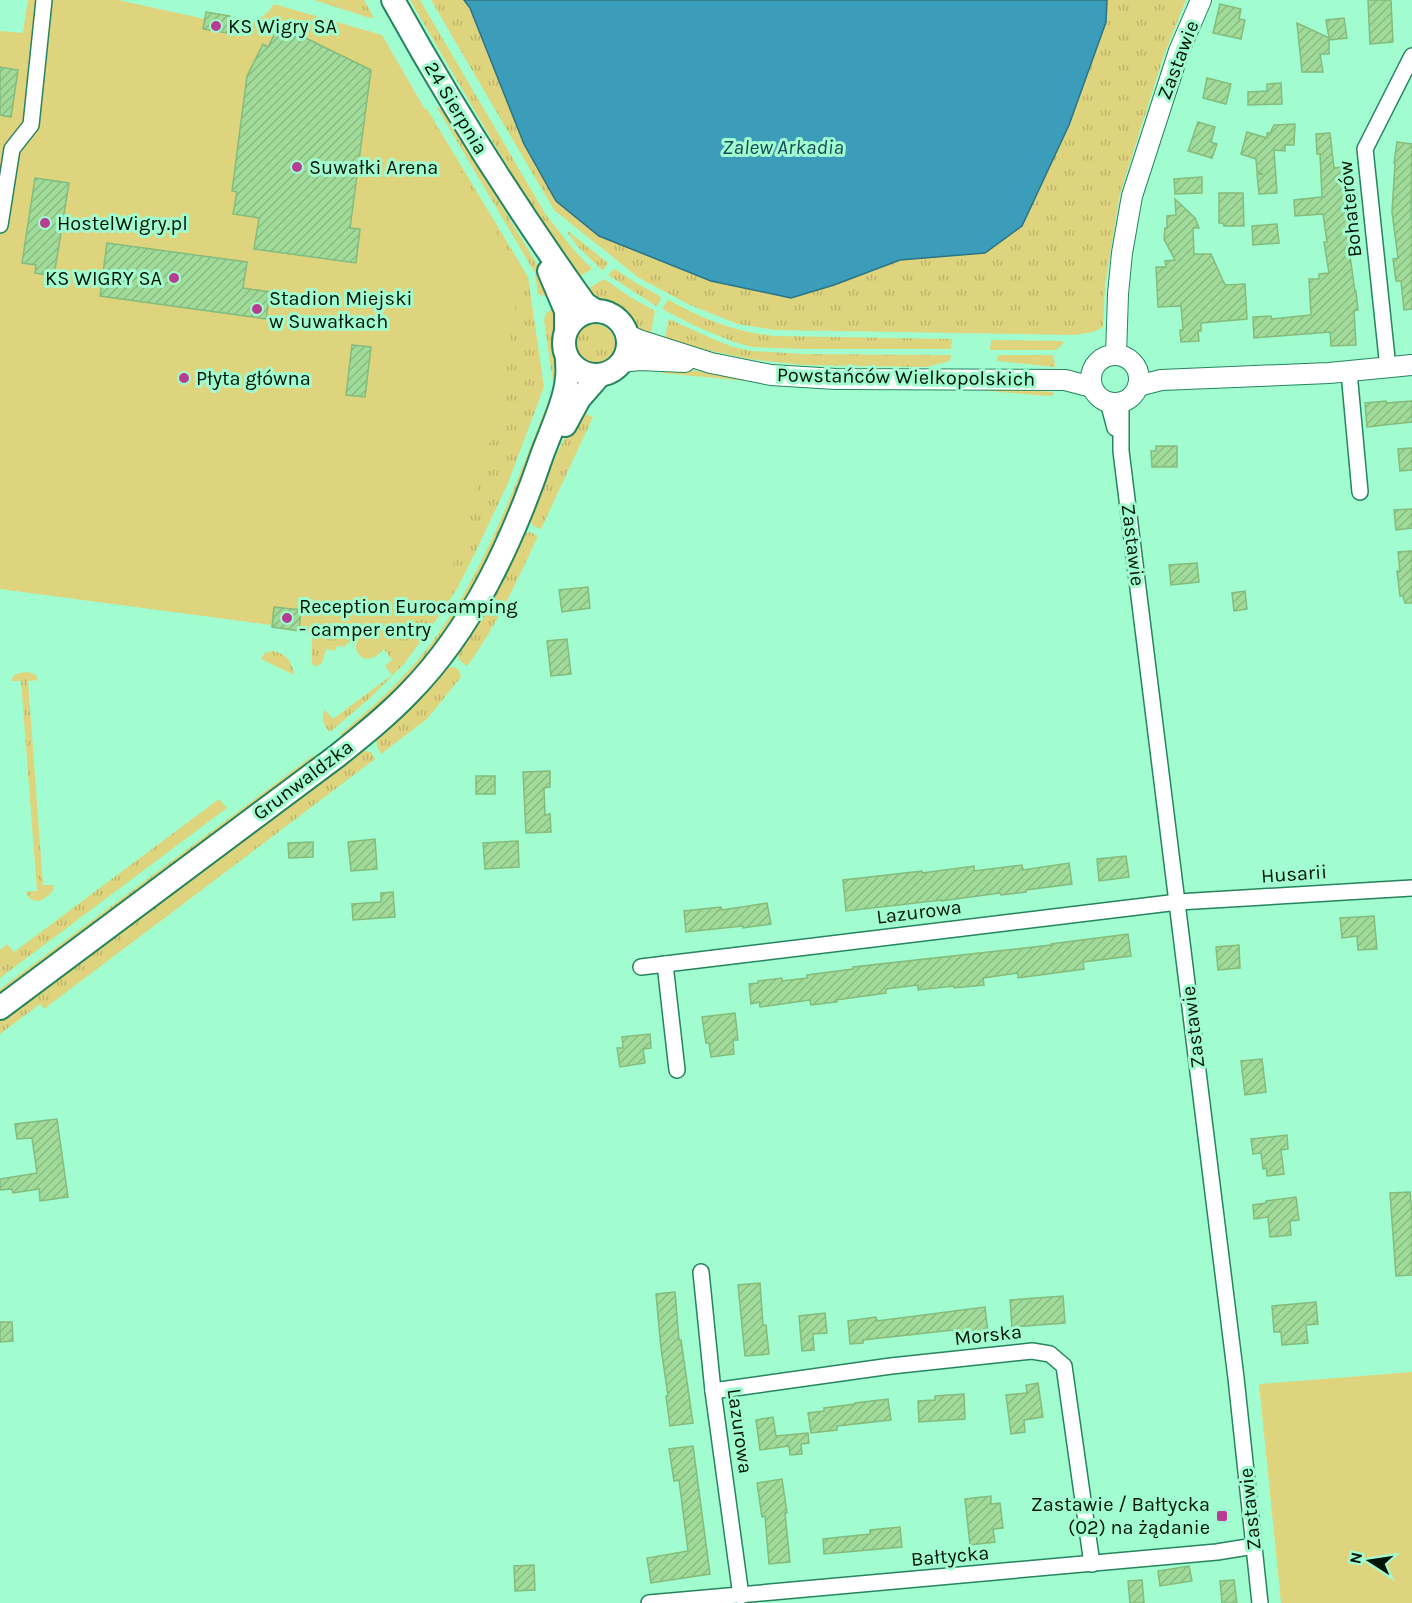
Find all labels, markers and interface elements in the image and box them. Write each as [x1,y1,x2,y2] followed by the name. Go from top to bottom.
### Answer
[228,15,337,38] place label: KS Wigry SA
[1152,17,1204,103] street label: Zastawie
[209,19,223,33] marker: KS Wigry SA
[419,58,493,158] street label: 24 Sierpnia
[722,135,844,159] water label: Zalew Arkadia
[309,156,438,179] place label: Suwałki Arena
[1333,159,1367,258] street label: Bohaterów
[290,160,304,174] marker: Suwałki Arena
[57,212,188,235] place label: HostelWigry.pl
[38,216,52,230] marker: HostelWigry.pl
[45,267,162,290] place label: KS WIGRY SA
[167,271,181,285] marker: KS WIGRY SA
[269,287,412,333] place label: Stadion Miejski w Suwałkach
[250,302,264,316] marker: Stadion Miejski w Suwałkach
[777,363,1035,391] street label: Powstańców Wielkopolskich
[196,367,311,390] place label: Płyta główna
[177,371,191,385] marker: Płyta główna
[1117,503,1149,587] street label: Zastawie
[299,595,518,641] place label: Reception Eurocamping - camper entry
[280,611,294,625] marker: Reception Eurocamping - camper entry
[249,735,357,825] street label: Grunwaldzka
[1260,860,1328,888] street label: Husarii
[875,895,963,929] street label: Lazurowa
[1177,985,1209,1069] street label: Zastawie
[953,1320,1023,1350] street label: Morska
[723,1387,757,1475] street label: Lazurowa
[1234,1467,1266,1551] street label: Zastawie
[1031,1493,1210,1539] place label: Zastawie / Bałtycka (02) na żądanie
[1215,1509,1229,1523] marker: Zastawie / Bałtycka (02) na żądanie
[1340,1531,1400,1591] north arrow
[910,1541,990,1571] street label: Bałtycka
[1345,1550,1366,1566] text: N

